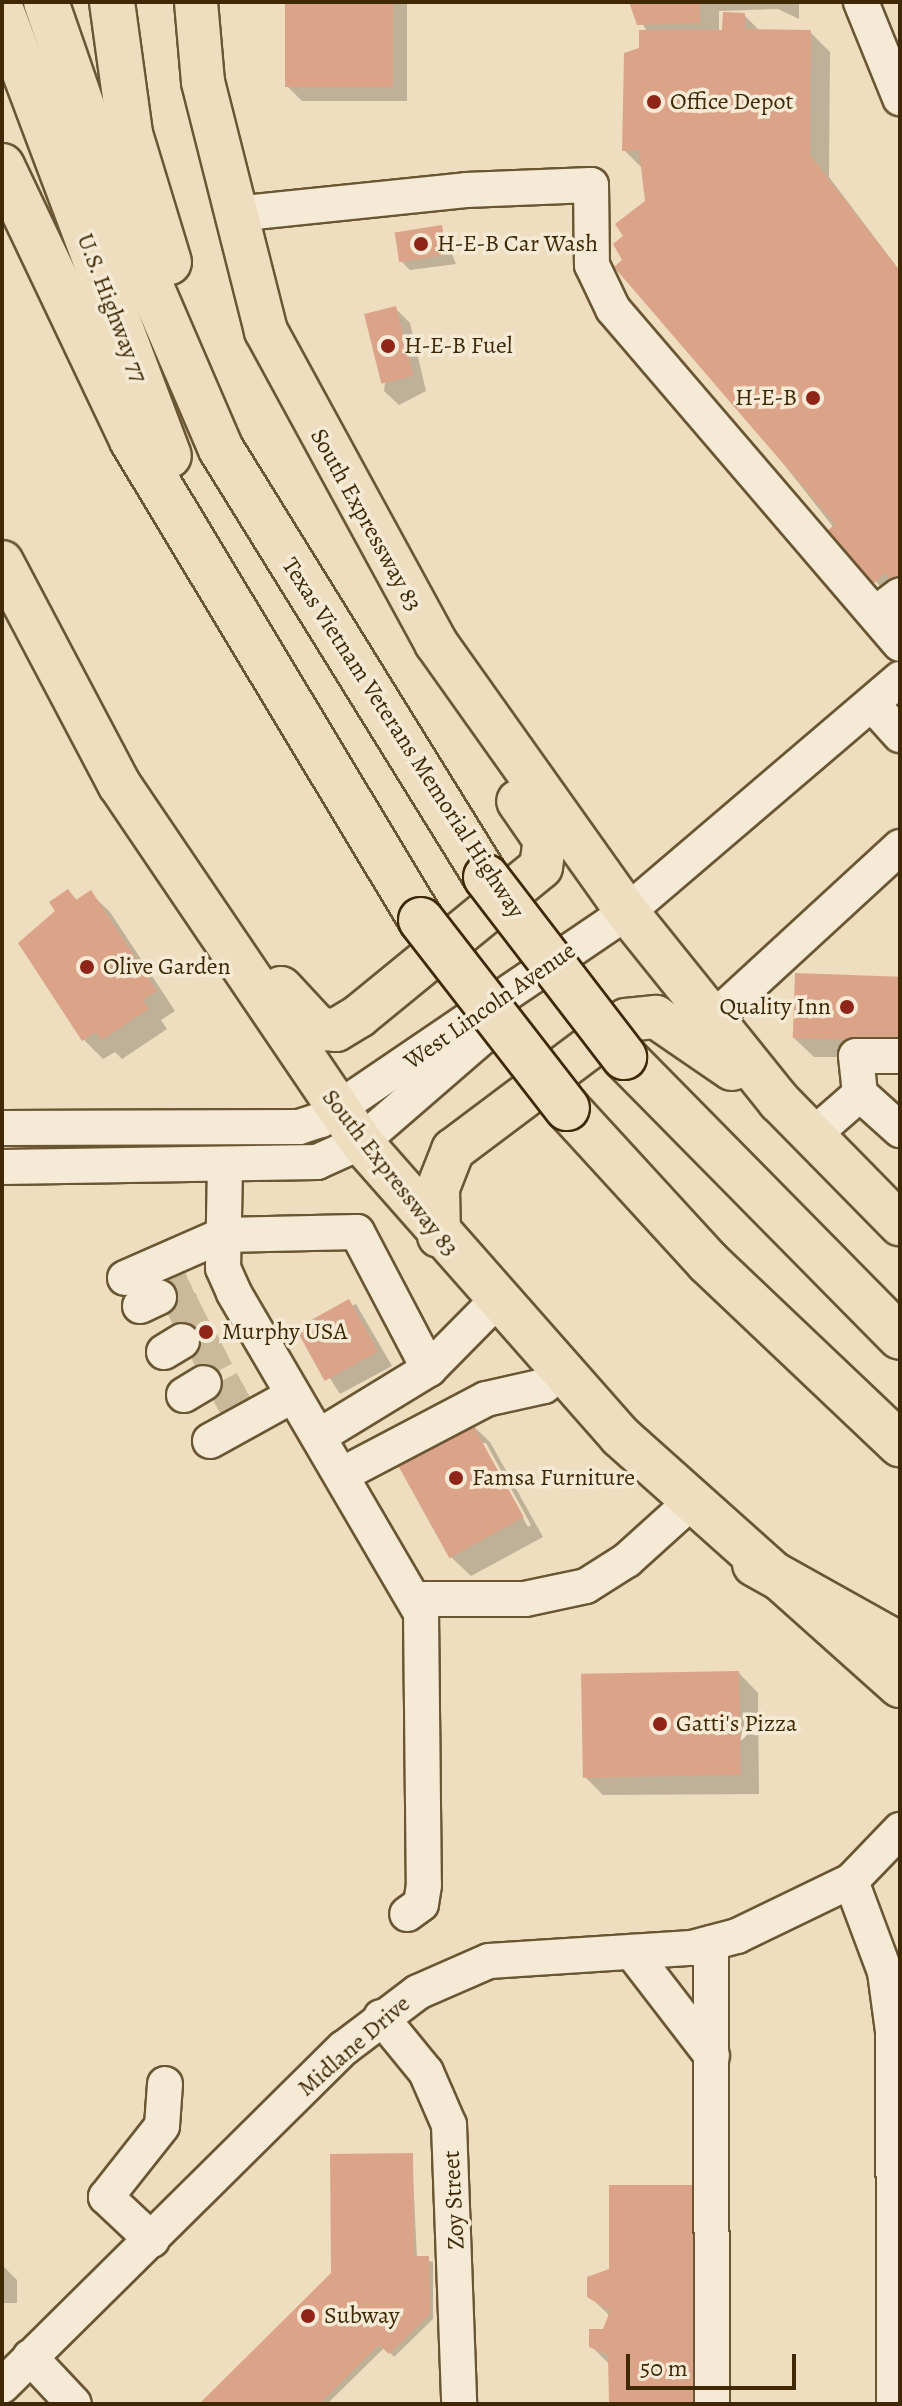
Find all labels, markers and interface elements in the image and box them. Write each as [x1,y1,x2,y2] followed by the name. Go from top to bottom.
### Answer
[670,88,793,116] place label: Office Depot
[645,93,663,111] marker: Office Depot
[70,229,154,387] street label: U.S. Highway 77
[437,230,598,258] place label: H-E-B Car Wash
[412,235,430,253] marker: H-E-B Car Wash
[404,332,513,360] place label: H-E-B Fuel
[379,337,397,355] marker: H-E-B Fuel
[735,384,797,412] place label: H-E-B
[804,389,822,407] marker: H-E-B
[304,424,428,616] street label: South Expressway 83
[276,552,530,924] street label: Texas Vietnam Veterans Memorial Highway
[399,936,581,1076] street label: West Lincoln Avenue
[103,953,231,981] place label: Olive Garden
[78,958,96,976] marker: Olive Garden
[719,993,831,1021] place label: Quality Inn
[838,998,856,1016] marker: Quality Inn
[316,1084,464,1262] street label: South Expressway 83
[222,1318,348,1346] place label: Murphy USA
[197,1323,215,1341] marker: Murphy USA
[472,1464,635,1492] place label: Famsa Furniture
[447,1469,465,1487] marker: Famsa Furniture
[676,1710,797,1738] place label: Gatti's Pizza
[651,1715,669,1733] marker: Gatti's Pizza
[292,1989,416,2103] street label: Midlane Drive
[437,2150,471,2250] street label: Zoy Street
[324,2302,399,2330] place label: Subway
[299,2307,317,2325] marker: Subway
[630,2338,800,2388] scale bar
[640,2352,688,2384] text: 50 m

